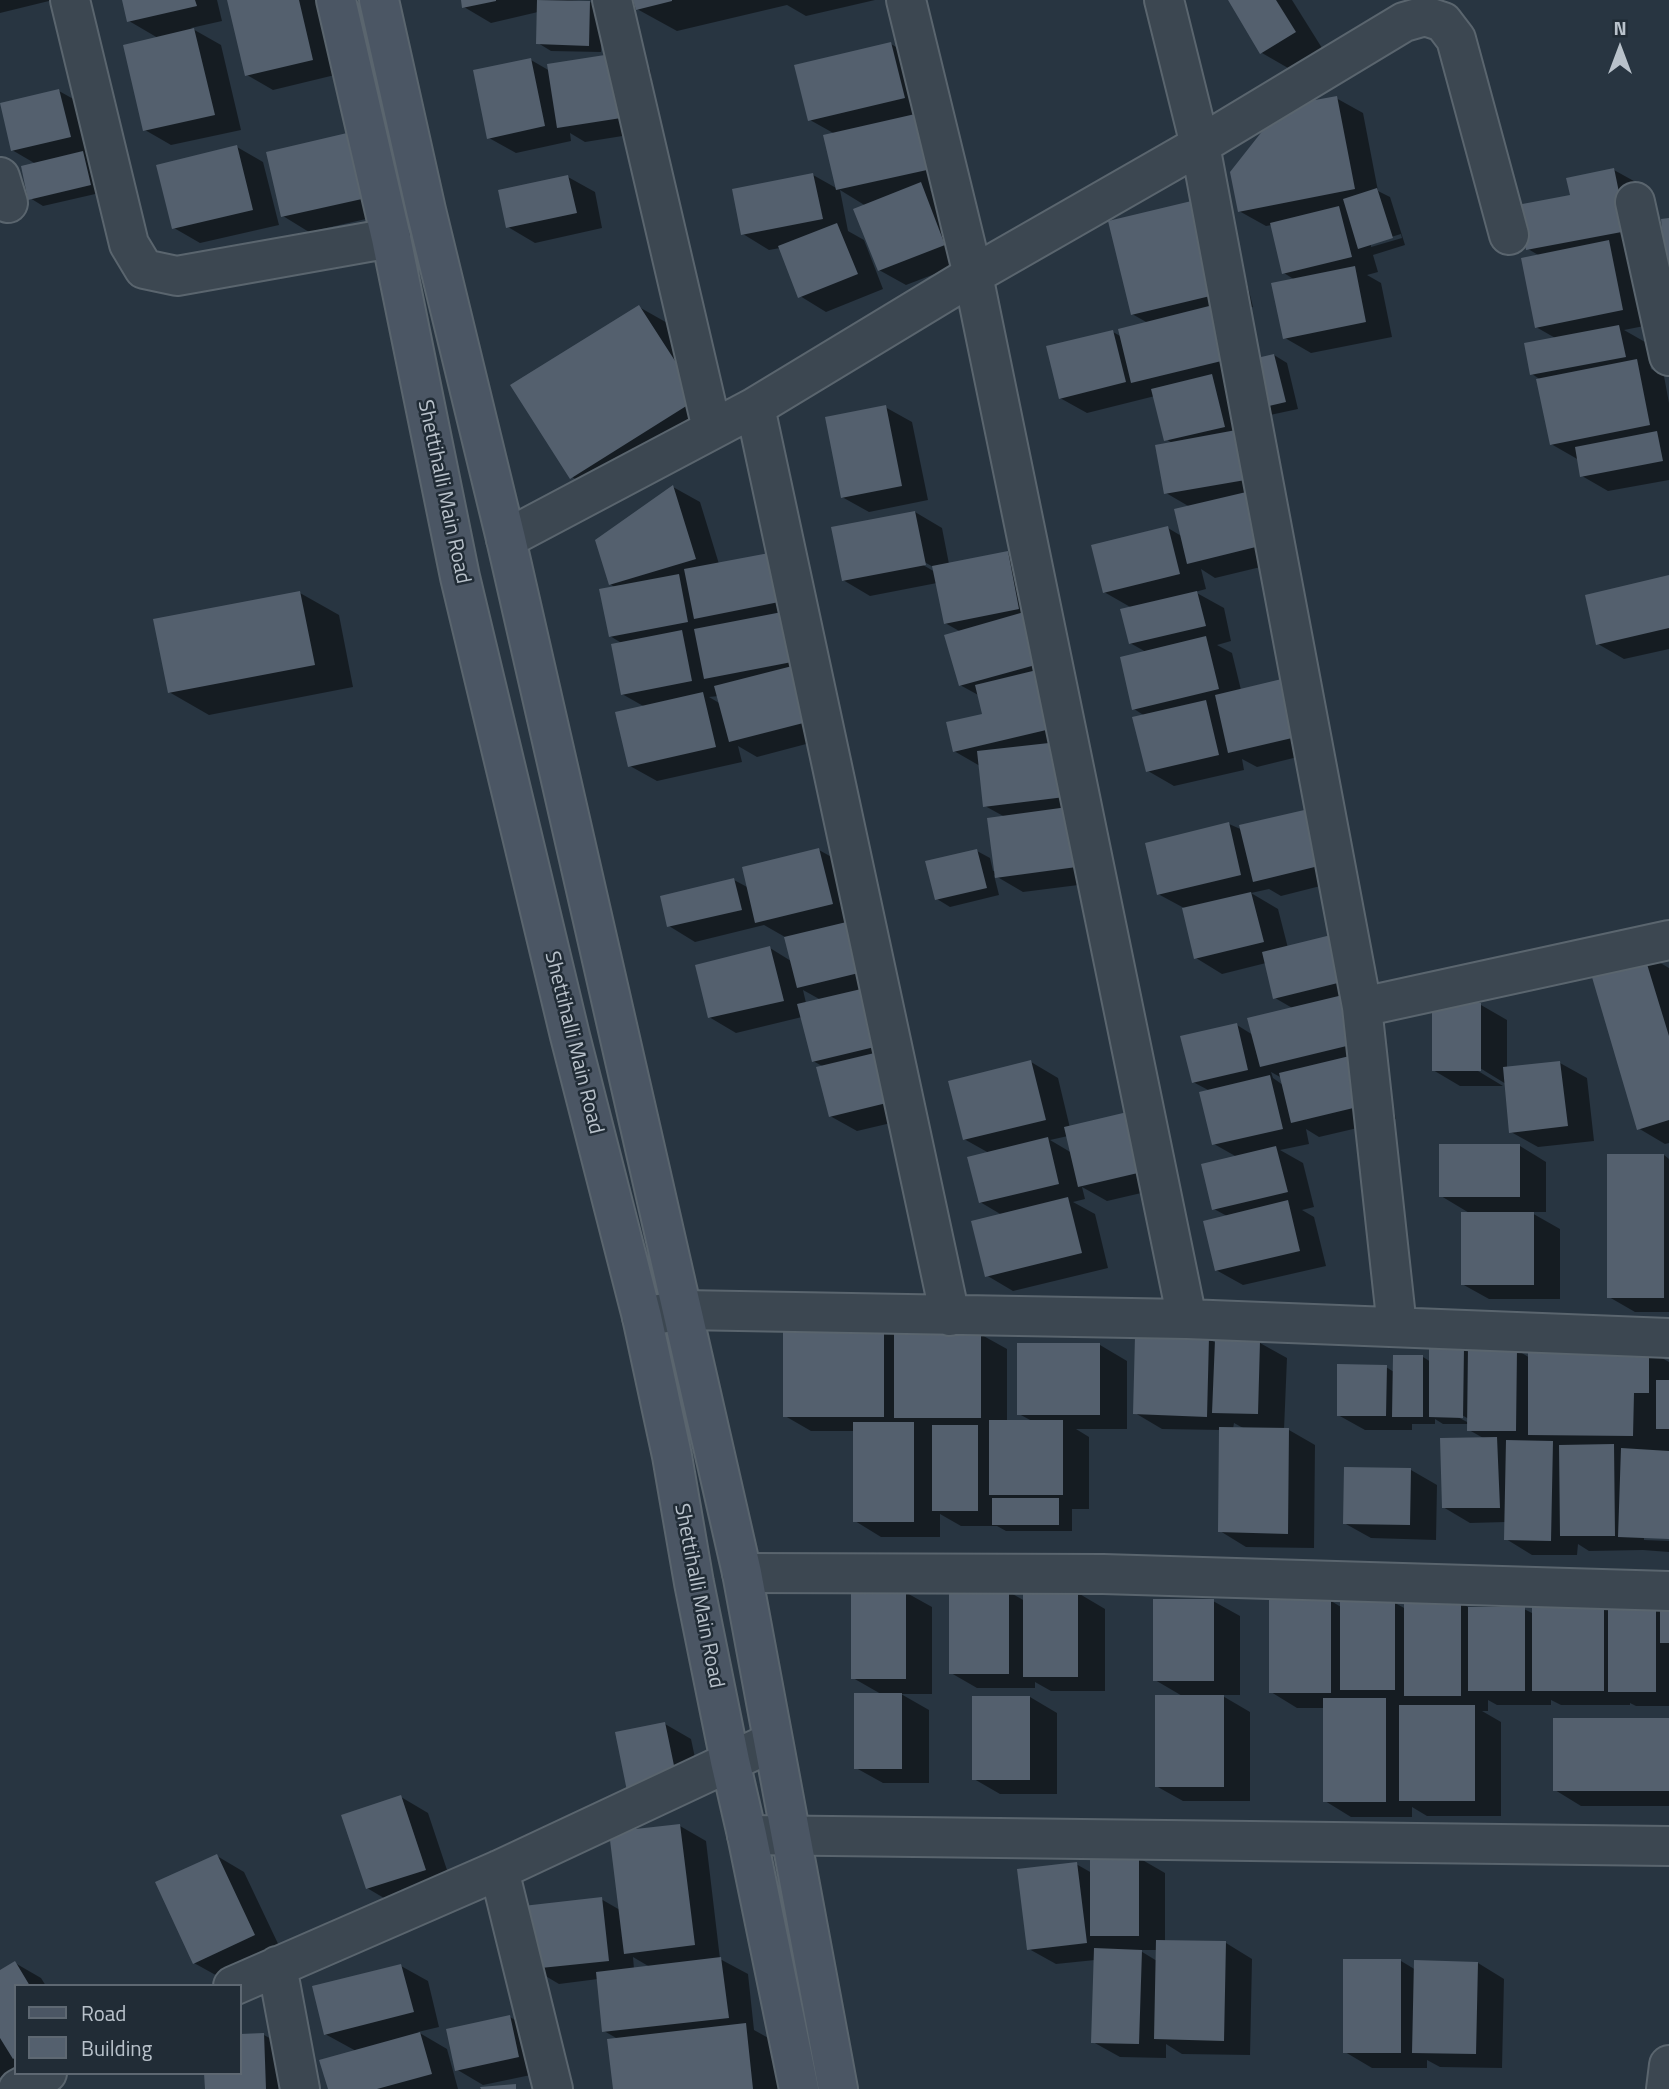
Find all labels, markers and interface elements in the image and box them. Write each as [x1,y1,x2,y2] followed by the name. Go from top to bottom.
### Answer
[1613,13,1627,42] text: N
[1585,14,1655,84] north arrow
[411,398,475,586] street label: Shettihalli Main Road
[538,949,608,1137] street label: Shettihalli Main Road
[668,1502,728,1690] street label: Shettihalli Main Road
[14,1984,242,2075] legend
[81,1997,126,2029] text: Road
[81,2032,152,2064] text: Building

